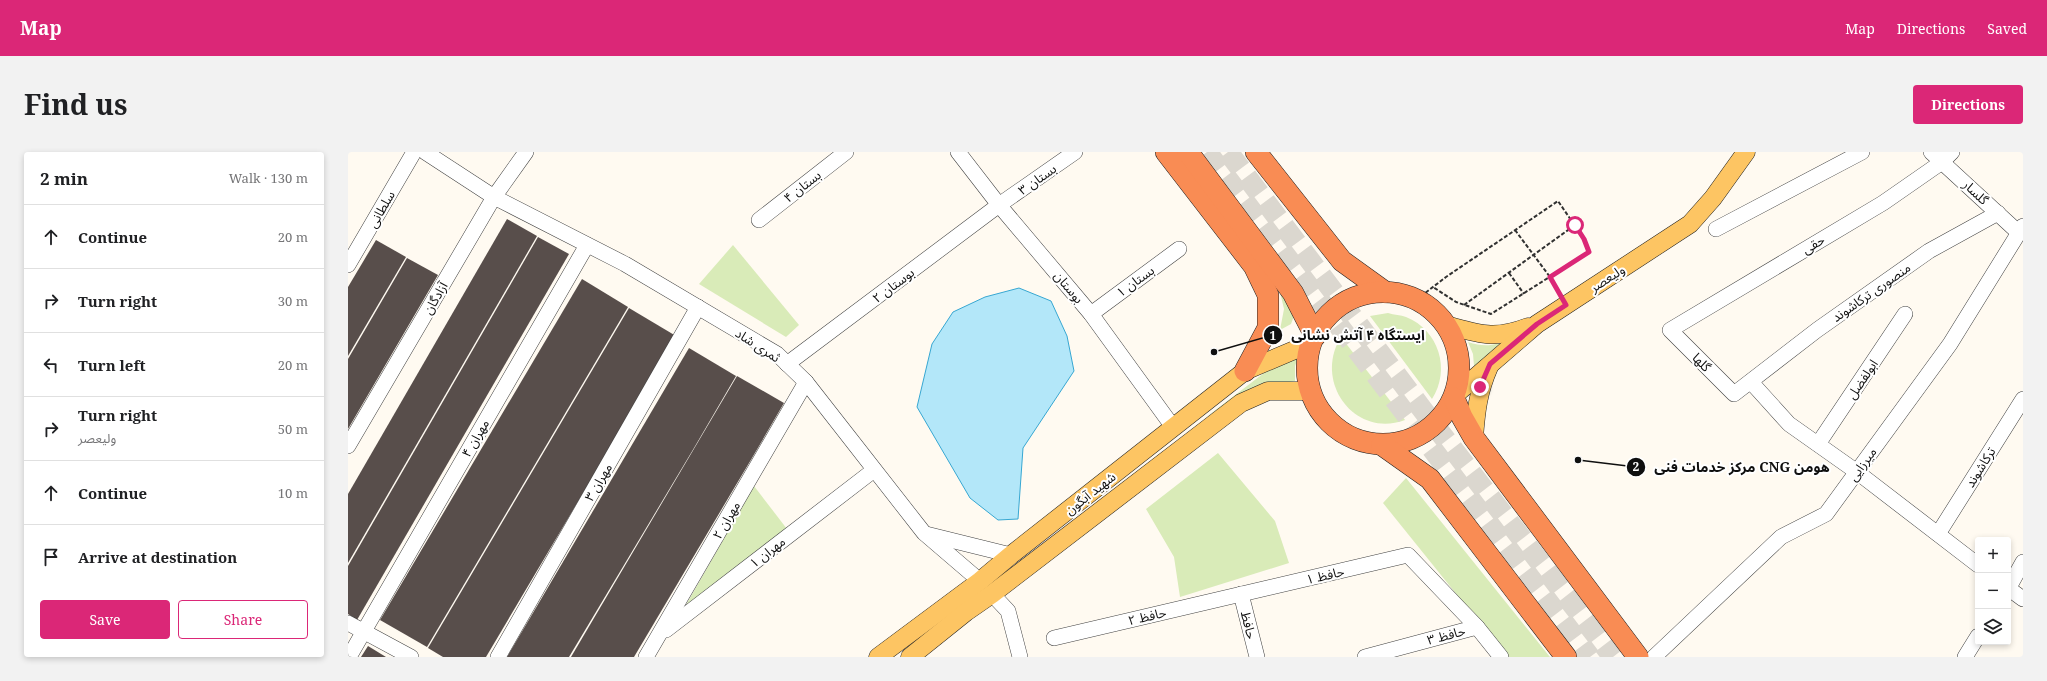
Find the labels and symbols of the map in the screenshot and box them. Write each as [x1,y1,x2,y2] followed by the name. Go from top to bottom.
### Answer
[1014,159,1060,199] street label: بستان ۳
[780,166,824,206] street label: بستان ۴
[1959,175,1993,209] street label: گلسار
[363,187,399,231] street label: سلطانی
[1566,216,1584,234] route start
[1798,230,1828,258] street label: حقی
[1828,258,1914,326] street label: منصوری ترکاشوند
[1585,260,1628,297] street label: ولیعصر
[1112,261,1158,301] street label: بستان ۱
[868,263,918,307] street label: بوستان ۲
[1050,267,1088,307] street label: بوستان
[418,277,452,318] street label: آزادگان
[1263,322,1433,348] callout: ایستگاه ۴ آتش نشانی
[732,324,784,366] street label: ثمری شاد
[1291,325,1425,344] text: ایستگاه ۴ آتش نشانی
[1270,327,1277,344] text: 1
[1689,349,1716,376] street label: گلها
[1842,356,1882,402] street label: ابولفضل
[1471,378,1489,396] route end
[457,416,493,460] street label: مهران ۴
[1844,443,1880,485] street label: میرزایی
[1961,443,1999,491] street label: ترکاشوند
[1626,454,1838,480] callout: مرکز خدمات فنی CNG هومن
[1654,457,1830,476] text: مرکز خدمات فنی CNG هومن
[1633,458,1640,475] text: 2
[580,460,616,504] street label: مهران ۳
[1061,467,1119,519] street label: شهید آبگون
[708,498,744,542] street label: مهران ۲
[745,532,789,572] street label: ۱ مهران
[1304,562,1346,588] street label: حافظ ۱
[1126,603,1168,629] street label: حافظ ۲
[1237,609,1261,641] street label: حافظ
[1425,621,1467,649] street label: حافظ ۳

